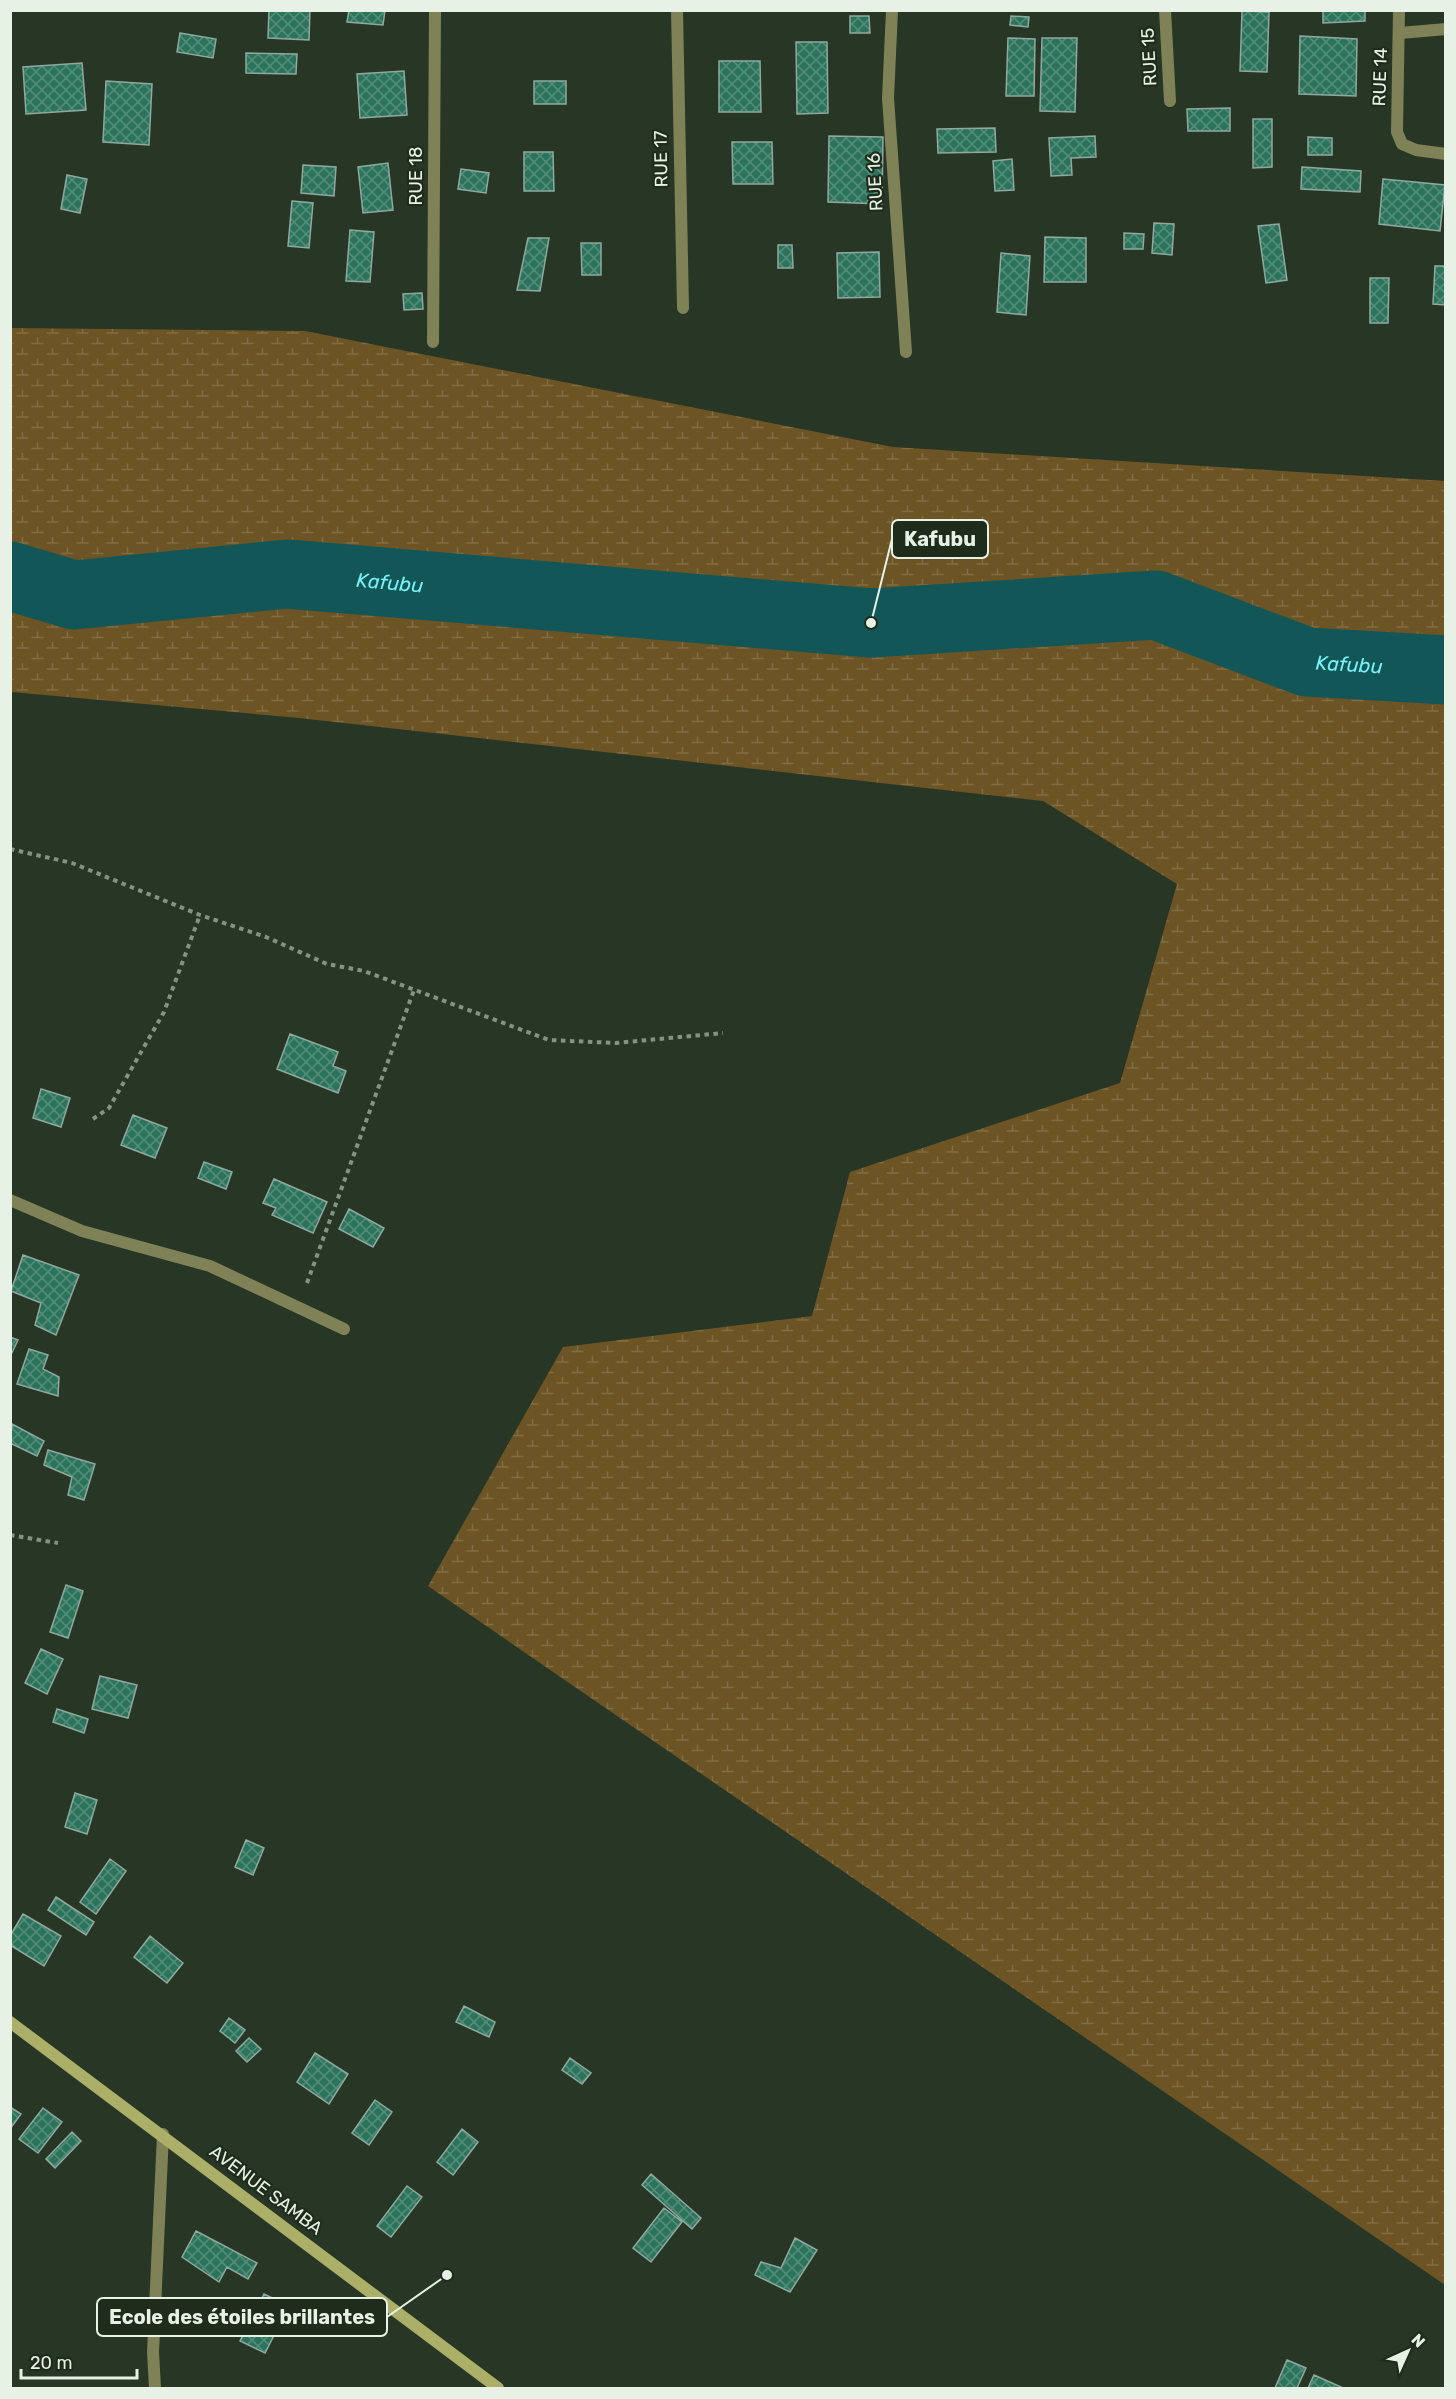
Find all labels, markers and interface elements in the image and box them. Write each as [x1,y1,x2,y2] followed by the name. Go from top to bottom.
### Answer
[1136,27,1162,87] street label: RUE 15
[1368,47,1392,107] street label: RUE 14
[650,130,672,188] street label: RUE 17
[405,147,427,205] street label: RUE 18
[862,152,888,212] street label: RUE 16
[892,520,988,558] callout: Kafubu
[904,527,976,551] text: Kafubu
[355,568,424,597] water label: Kafubu
[1315,651,1383,678] water label: Kafubu
[205,2140,327,2240] street label: AVENUE SAMBA
[97,2298,387,2336] callout: Ecole des étoiles brillantes
[109,2305,375,2329] text: Ecole des étoiles brillantes
[1378,2321,1438,2381] north arrow
[1407,2330,1429,2352] text: N
[21,2342,136,2380] scale bar
[30,2352,72,2374] text: 20 m

